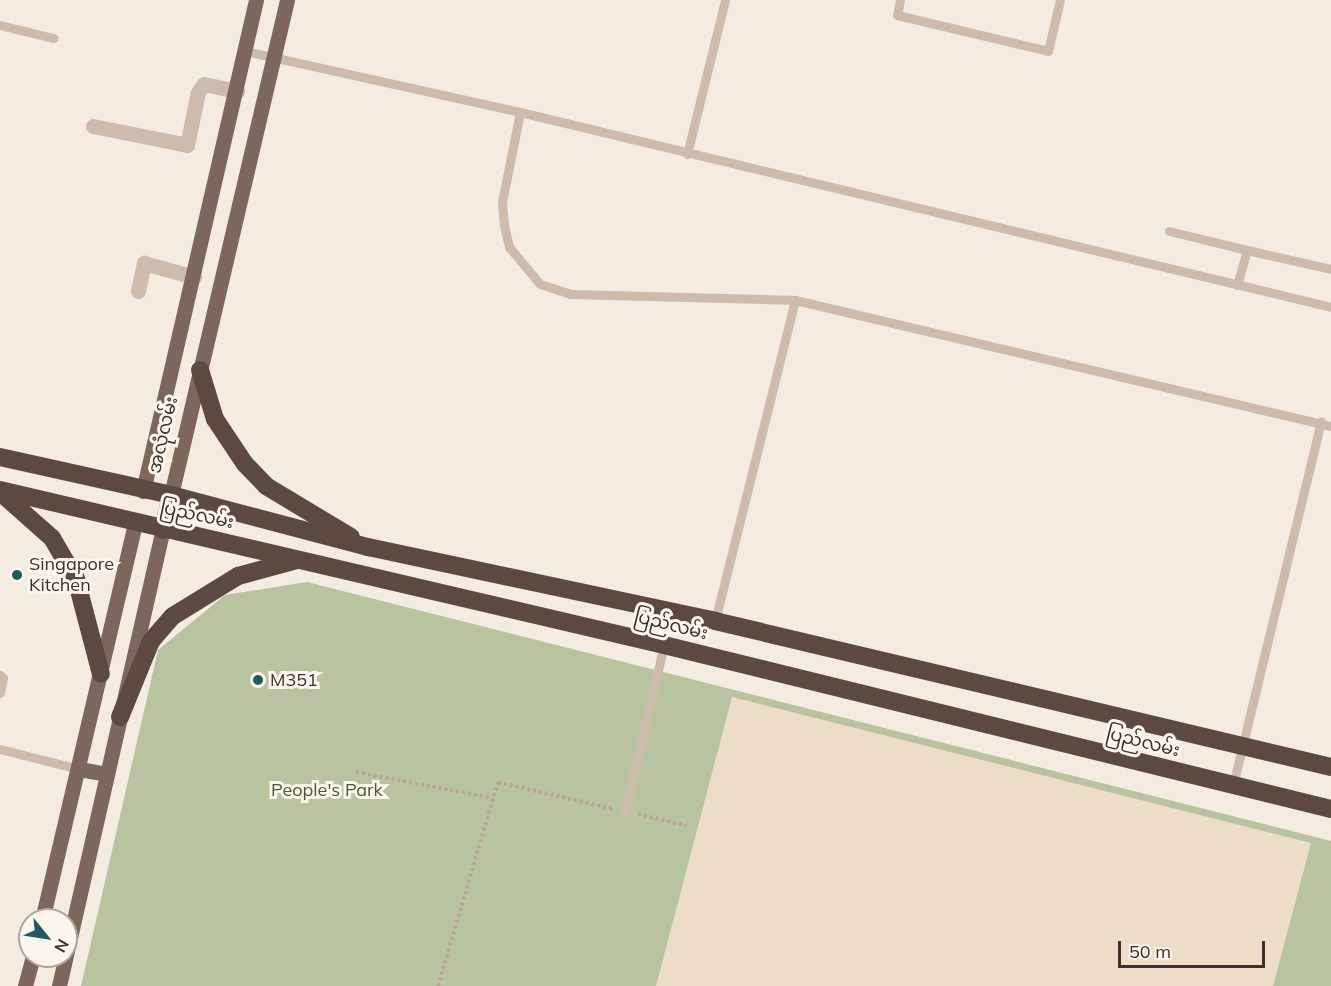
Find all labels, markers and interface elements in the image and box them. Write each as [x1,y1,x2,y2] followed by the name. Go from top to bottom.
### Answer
[144,394,182,476] street label: အလုံလမ်း
[158,497,236,533] street label: ပြည်လမ်း
[29,554,114,596] place label: Singapore Kitchen
[10,568,24,582] marker: Singapore Kitchen
[632,605,710,645] street label: ပြည်လမ်း
[270,669,318,691] place label: M351
[251,673,265,687] marker: M351
[1104,722,1182,762] street label: ပြည်လမ်း
[271,779,383,801] park label: People's Park
[18,908,78,968] north arrow
[1121,929,1268,967] scale bar
[50,936,74,956] text: N
[1129,940,1171,963] text: 50 m

